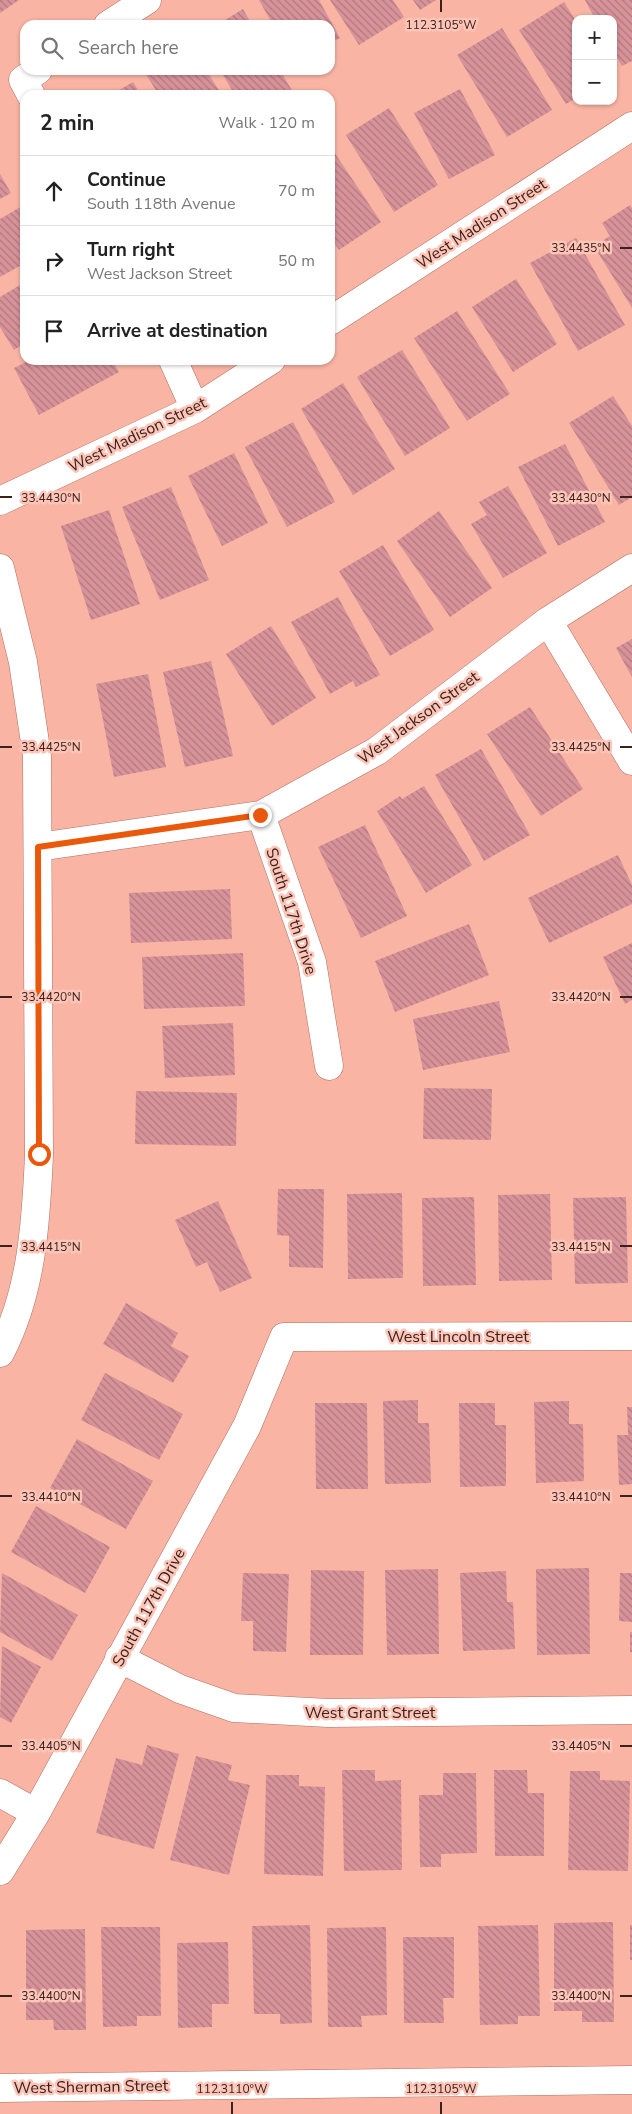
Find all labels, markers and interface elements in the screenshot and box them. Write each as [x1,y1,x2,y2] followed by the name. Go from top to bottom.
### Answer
[572,15,617,105] map controls
[572,15,617,60] button: +
[405,17,477,33] text: 112.3105°W
[20,20,335,75] search box
[38,34,66,62] icon: search
[78,35,179,61] text: Search here
[572,60,617,105] button: −
[40,109,94,137] text: 2 min
[219,112,315,134] text: Walk · 120 m
[87,167,166,193] text: Continue
[412,173,551,274] street label: West Madison Street
[40,177,68,205] icon: ahead
[278,180,315,202] text: 70 m
[87,193,236,215] text: South 118th Avenue
[87,237,174,263] text: Turn right
[551,240,611,256] text: 33.4435°N
[40,247,68,275] icon: right
[278,250,315,272] text: 50 m
[87,263,232,285] text: West Jackson Street
[40,317,68,345] icon: arrive
[87,318,268,344] text: Arrive at destination
[65,392,211,478] street label: West Madison Street
[21,490,81,506] text: 33.4430°N
[551,490,611,506] text: 33.4430°N
[354,666,484,769] street label: West Jackson Street
[21,739,81,755] text: 33.4425°N
[551,739,611,755] text: 33.4425°N
[249,804,272,827] route end
[260,845,322,978] street label: South 117th Drive
[21,989,81,1005] text: 33.4420°N
[551,989,611,1005] text: 33.4420°N
[28,1143,51,1166] route start
[21,1239,81,1255] text: 33.4415°N
[551,1239,611,1255] text: 33.4415°N
[387,1326,529,1348] street label: West Lincoln Street
[21,1489,81,1505] text: 33.4410°N
[551,1489,611,1505] text: 33.4410°N
[107,1544,191,1671] street label: South 117th Drive
[305,1702,436,1724] street label: West Grant Street
[21,1738,81,1754] text: 33.4405°N
[551,1738,611,1754] text: 33.4405°N
[21,1988,81,2004] text: 33.4400°N
[551,1988,611,2004] text: 33.4400°N
[13,2075,169,2099] street label: West Sherman Street
[196,2081,268,2097] text: 112.3110°W
[405,2081,477,2097] text: 112.3105°W

